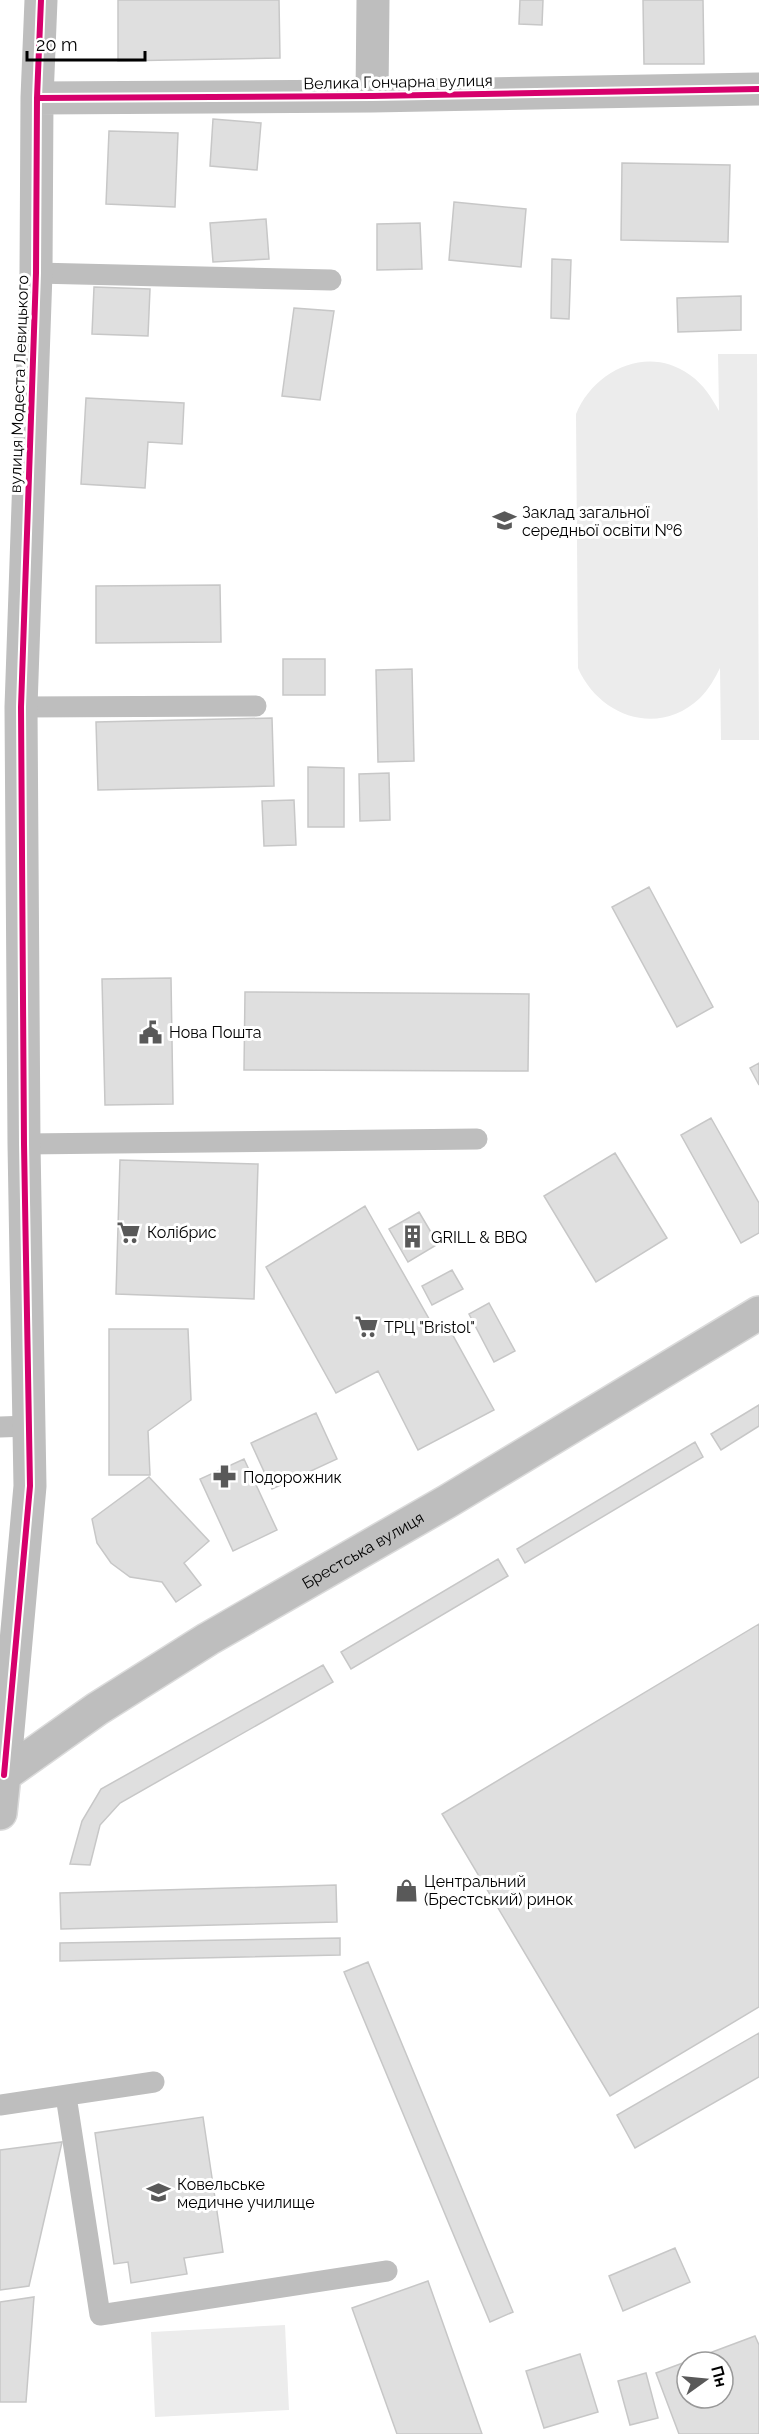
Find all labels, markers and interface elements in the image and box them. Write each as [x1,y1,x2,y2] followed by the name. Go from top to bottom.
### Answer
[27,24,146,62] scale bar
[36,34,78,55] text: 20 m
[303,71,493,93] street label: Велика Гончарна вулиця
[6,275,32,493] street label: вулиця Модеста Левицького
[522,503,682,540] place label: Заклад загальної середньої освіти №6
[491,508,517,534] school or university icon: Заклад загальної середньої освіти №6
[138,1019,164,1045] public building icon: Нова Пошта
[169,1023,262,1042] place label: Нова Пошта
[116,1219,142,1245] supermarket icon: Колібрис
[147,1223,217,1242] place label: Колібрис
[400,1224,426,1250] building icon: GRILL & BBQ
[431,1228,527,1247] place label: GRILL & BBQ
[353,1314,379,1340] supermarket icon: ТРЦ "Bristol"
[384,1318,475,1337] place label: ТРЦ "Bristol"
[212,1464,238,1490] pharmacy icon: Подорожник
[243,1468,342,1487] place label: Подорожник
[299,1508,427,1592] street label: Брестська вулиця
[424,1872,573,1909] place label: Центральний (Брестський) ринок
[393,1877,419,1903] shop icon: Центральний (Брестський) ринок
[177,2175,315,2212] place label: Ковельське медичне училище
[146,2180,172,2206] school or university icon: Ковельське медичне училище
[675,2350,735,2410] north arrow
[707,2364,731,2389] text: Пн

